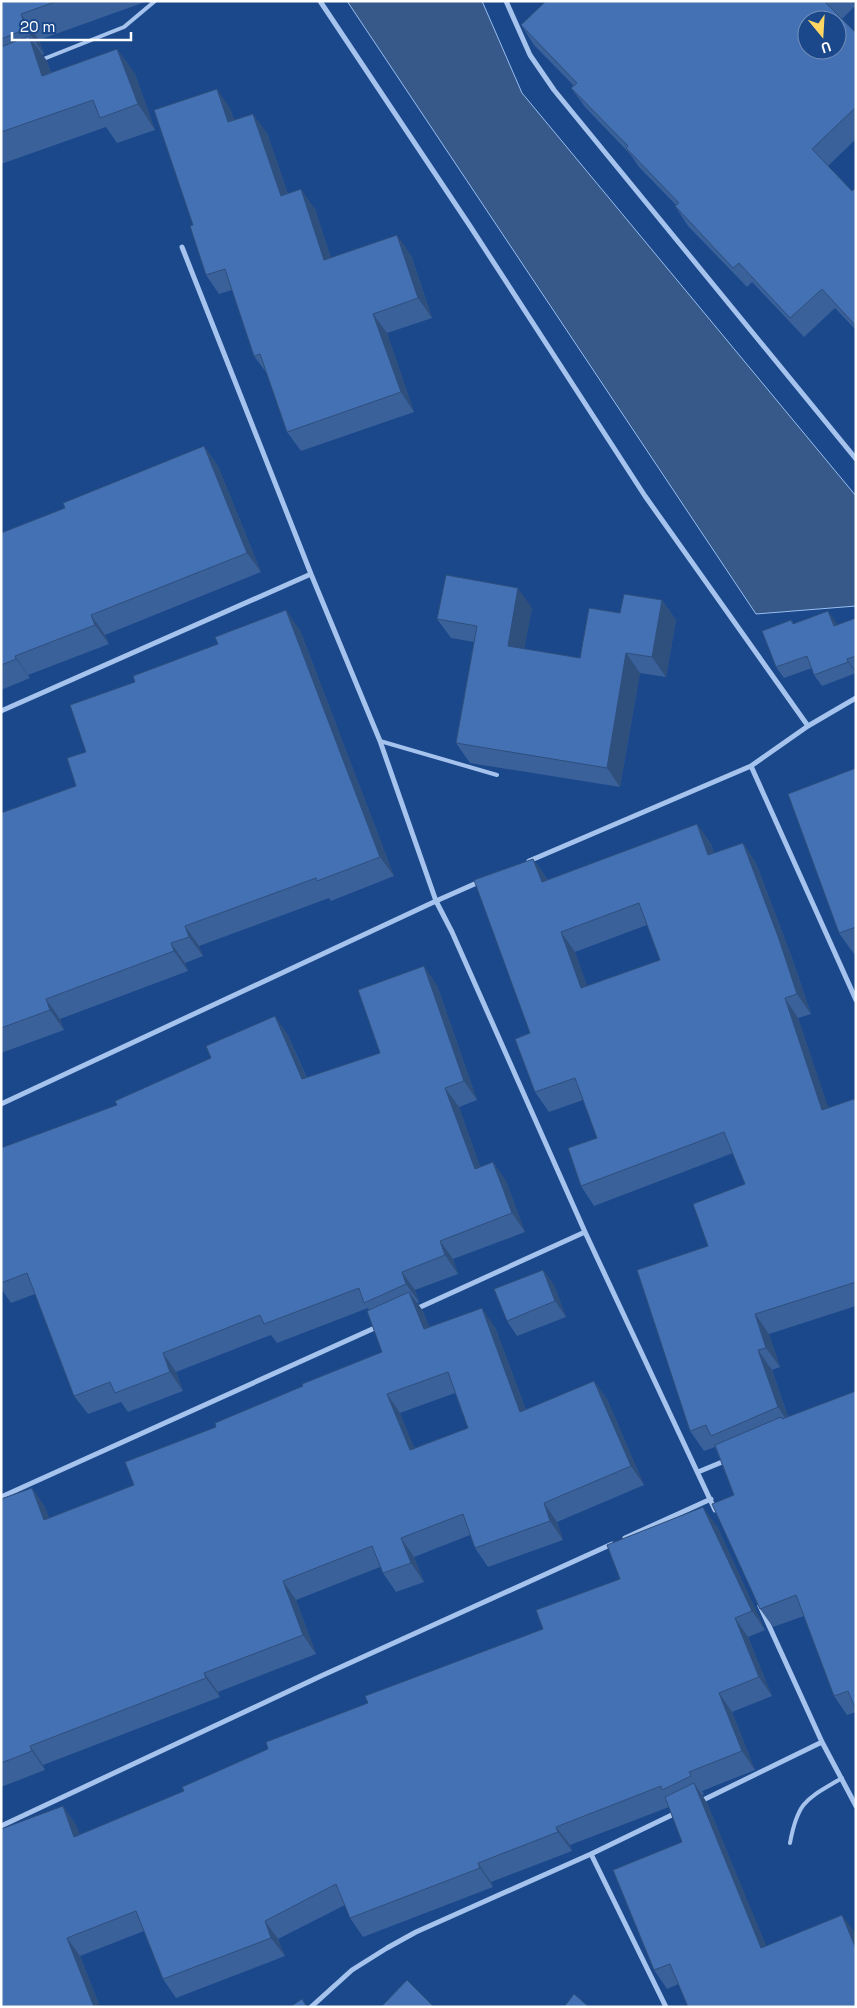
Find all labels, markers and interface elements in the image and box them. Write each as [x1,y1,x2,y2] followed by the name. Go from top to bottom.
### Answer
[12,10,131,42] scale bar
[797,10,847,60] north arrow
[20,17,55,36] text: 20 m
[819,37,833,57] text: U

